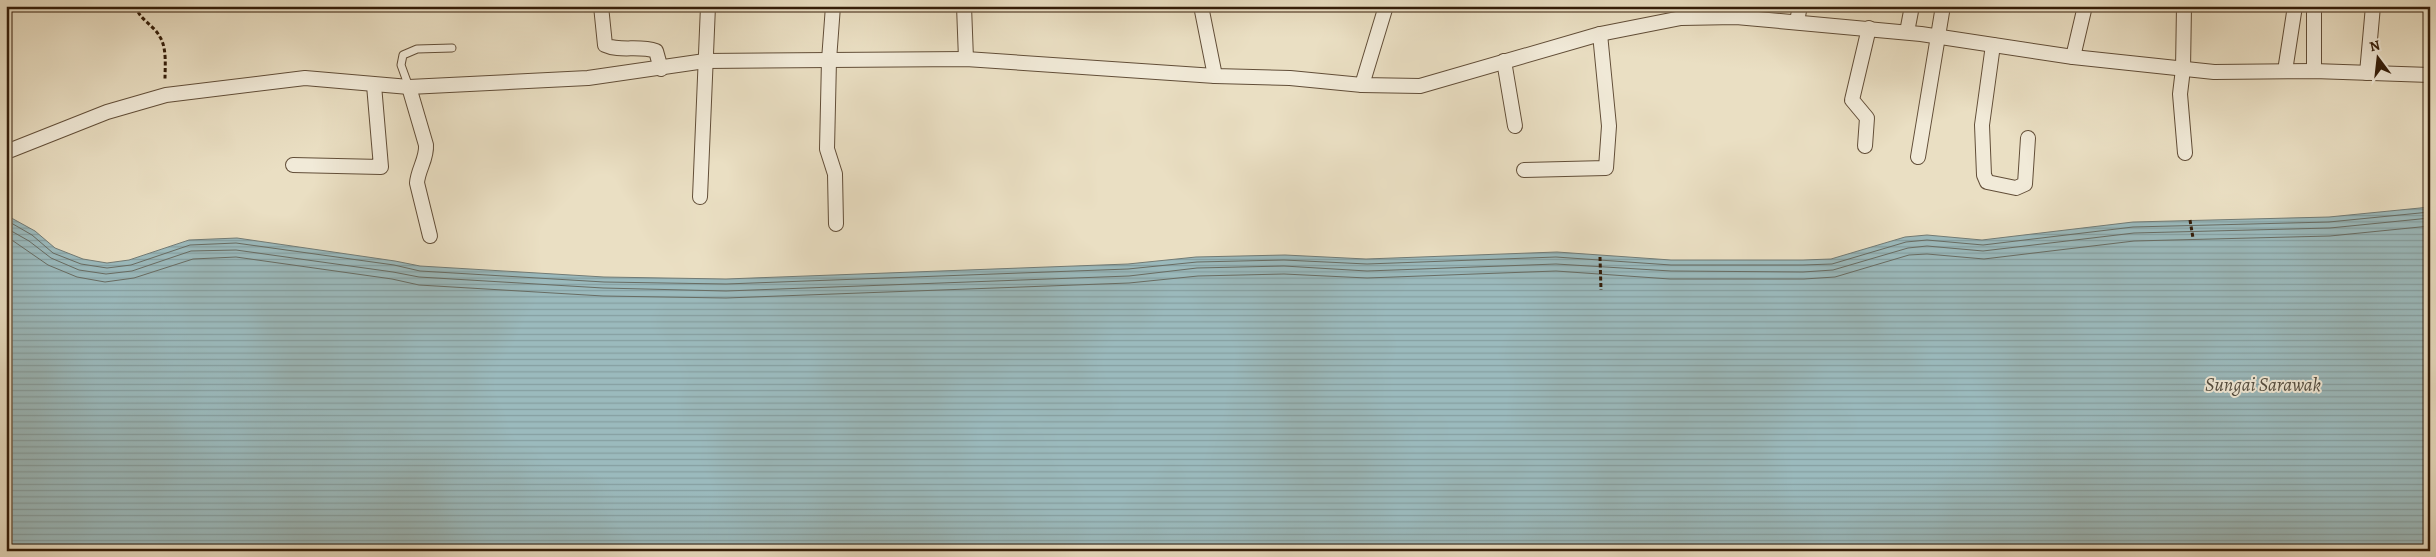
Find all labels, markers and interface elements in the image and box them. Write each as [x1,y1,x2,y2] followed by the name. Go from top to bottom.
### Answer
[2354,32,2404,82] north arrow
[2367,35,2382,56] text: N
[2205,372,2321,398] water label: Sungai Sarawak

